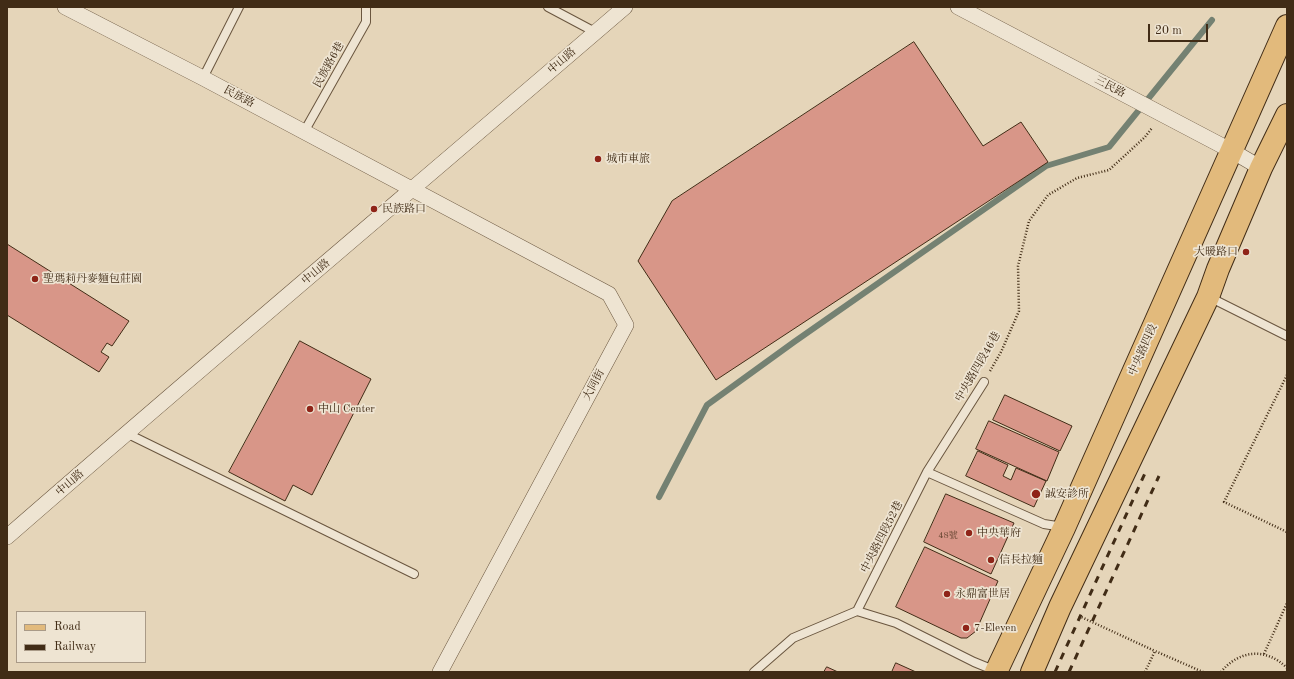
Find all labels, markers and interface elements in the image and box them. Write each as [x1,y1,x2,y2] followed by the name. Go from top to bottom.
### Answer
[1150,16,1210,42] scale bar
[1155,25,1182,37] text: 20 m
[311,40,347,90] street label: 民族路6巷
[545,45,579,77] street label: 中山路
[1092,73,1128,101] street label: 三民路
[221,83,257,111] street label: 民族路
[606,152,650,166] place label: 城市車旅
[593,154,603,164] marker: 城市車旅
[382,202,426,216] place label: 民族路口
[369,204,379,214] marker: 民族路口
[1194,245,1238,259] place label: 大暖路口
[1241,247,1251,257] marker: 大暖路口
[299,256,333,288] street label: 中山路
[43,272,142,286] place label: 聖瑪莉丹麥麵包莊園
[30,274,40,284] marker: 聖瑪莉丹麥麵包莊園
[1126,322,1160,378] street label: 中央路四段
[953,330,1003,404] street label: 中央路四段46巷
[580,367,608,403] street label: 大同街
[318,402,375,416] place label: 中山 Center
[305,404,315,414] marker: 中山 Center
[53,467,87,499] street label: 中山路
[1045,487,1089,501] place label: 誠安診所
[1030,488,1042,500] marker: 誠安診所
[858,499,906,575] street label: 中央路四段52巷
[977,526,1021,540] place label: 中央華府
[964,528,974,538] marker: 中央華府
[938,531,958,541] house number: 48號
[999,553,1043,567] place label: 信長拉麵
[986,555,996,565] marker: 信長拉麵
[955,587,1010,601] place label: 永鼎富世居
[942,589,952,599] marker: 永鼎富世居
[16,611,146,663] legend
[54,621,81,633] text: Road
[974,621,1016,635] place label: 7-Eleven
[961,623,971,633] marker: 7-Eleven
[54,641,96,653] text: Railway

